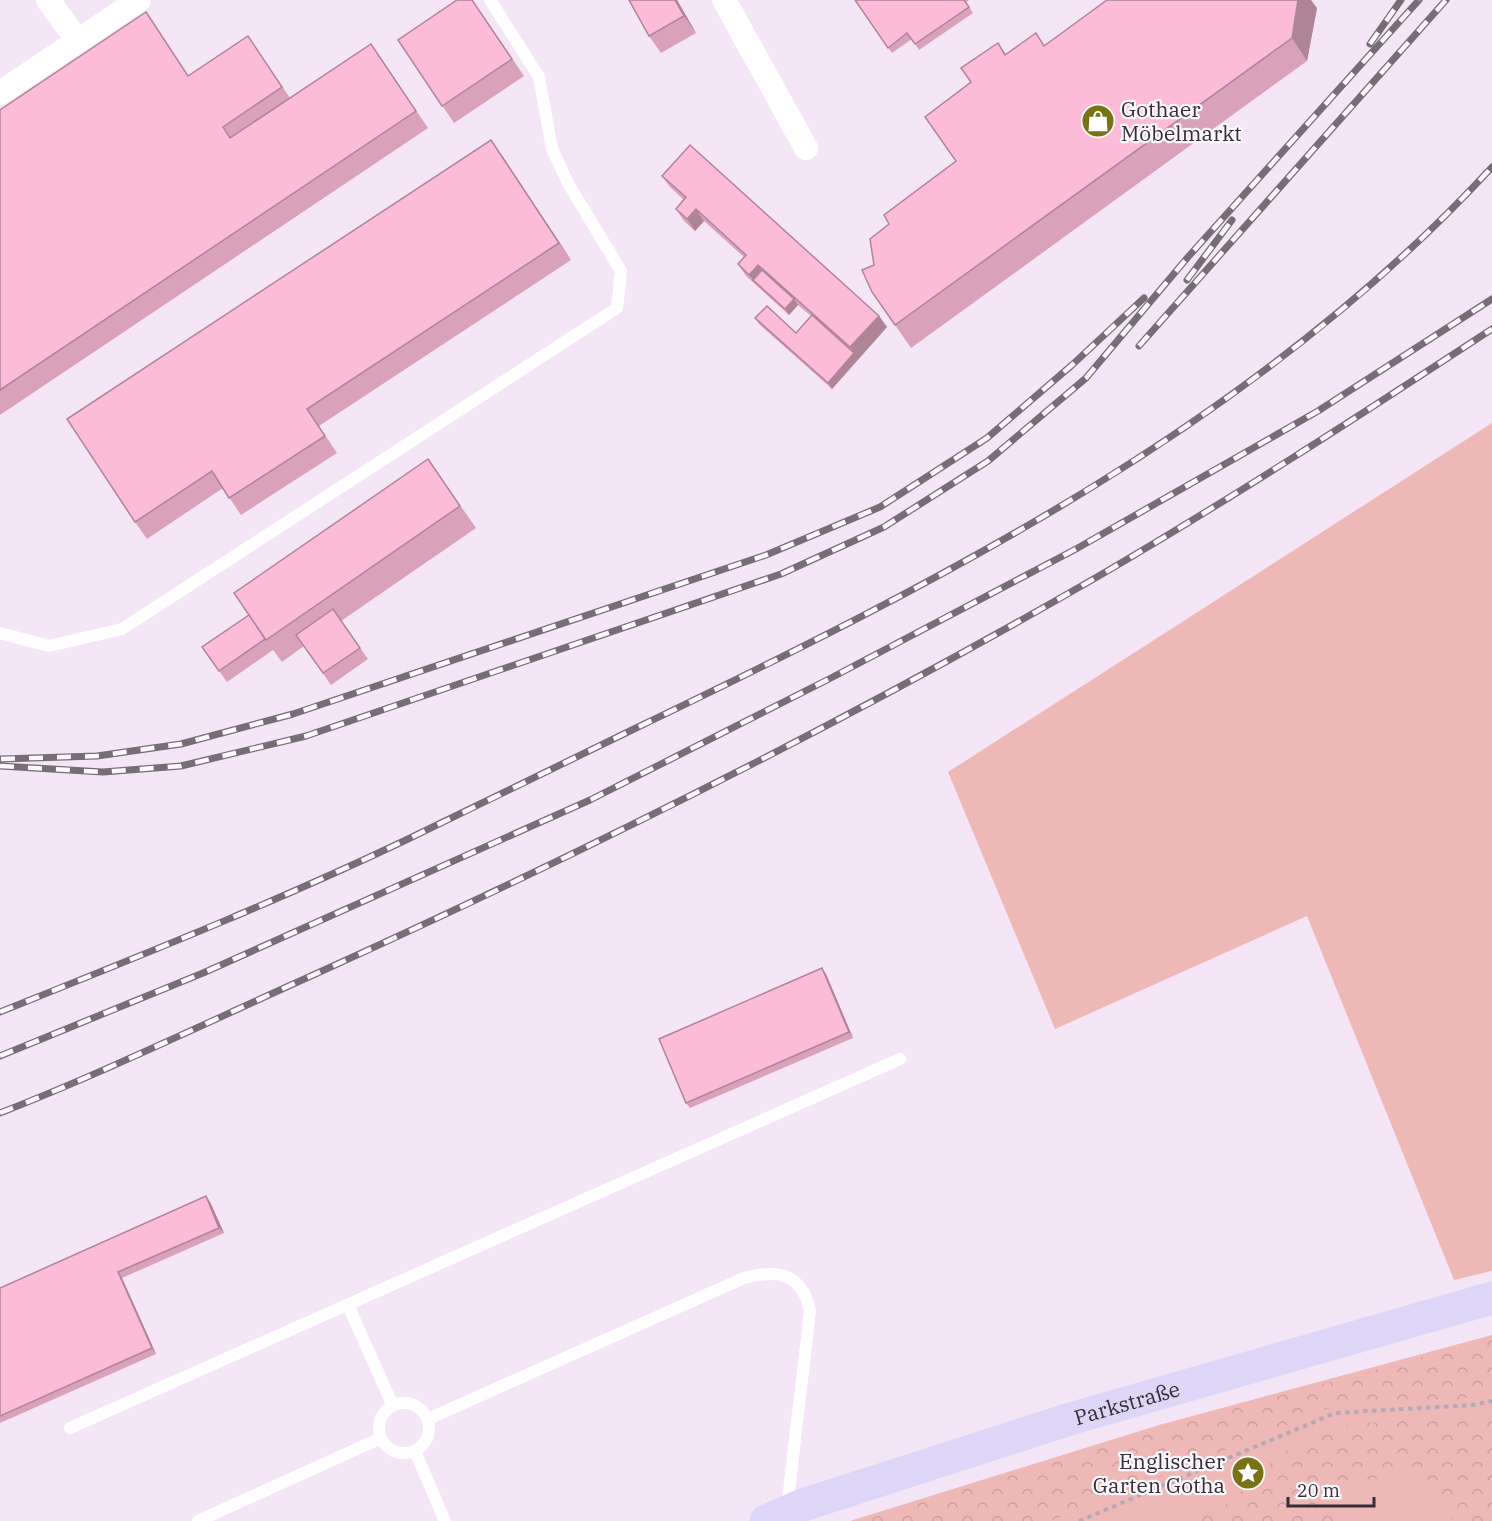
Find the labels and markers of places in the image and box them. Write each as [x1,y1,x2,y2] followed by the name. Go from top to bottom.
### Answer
[1121,95,1242,147] place label: Gothaer Möbelmarkt
[1080,103,1116,139] shop icon: Gothaer Möbelmarkt
[1093,1447,1226,1499] place label: Englischer Garten Gotha
[1230,1455,1266,1491] place icon: Englischer Garten Gotha

